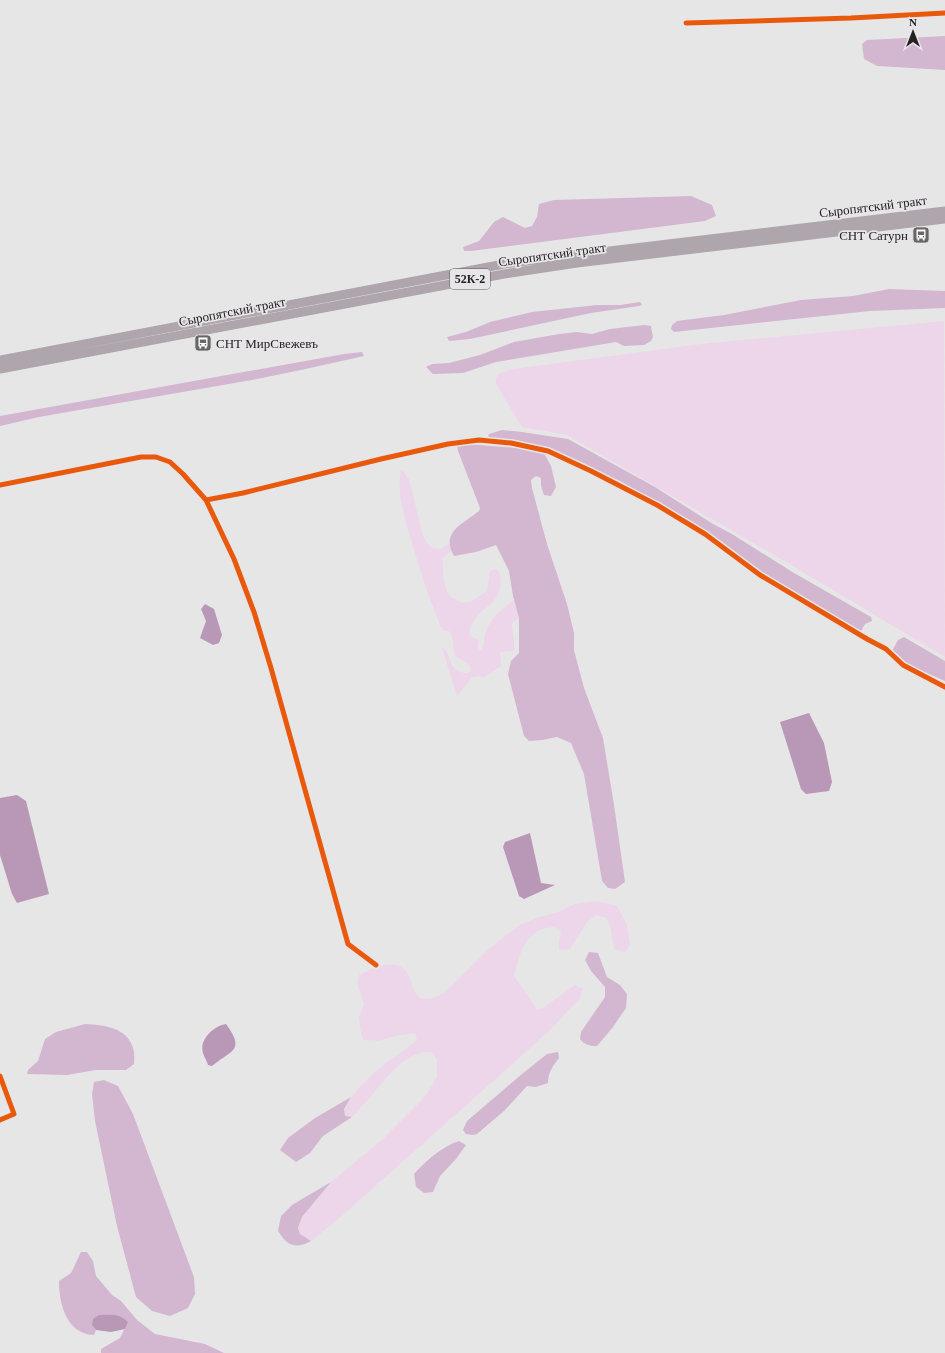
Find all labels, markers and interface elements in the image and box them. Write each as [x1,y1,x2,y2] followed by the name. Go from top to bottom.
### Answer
[893,12,933,52] north arrow
[909,16,917,28] text: N
[818,192,928,221] street label: Сыропятский тракт
[911,225,931,245] bus stop icon: СНТ Сатурн
[839,228,908,243] place label: СНТ Сатурн
[497,239,607,269] street label: Сыропятский тракт
[450,269,490,289] road number: 52К-2
[177,294,287,329] street label: Сыропятский тракт
[193,333,213,353] bus stop icon: СНТ МирСвежевъ
[216,336,318,351] place label: СНТ МирСвежевъ

